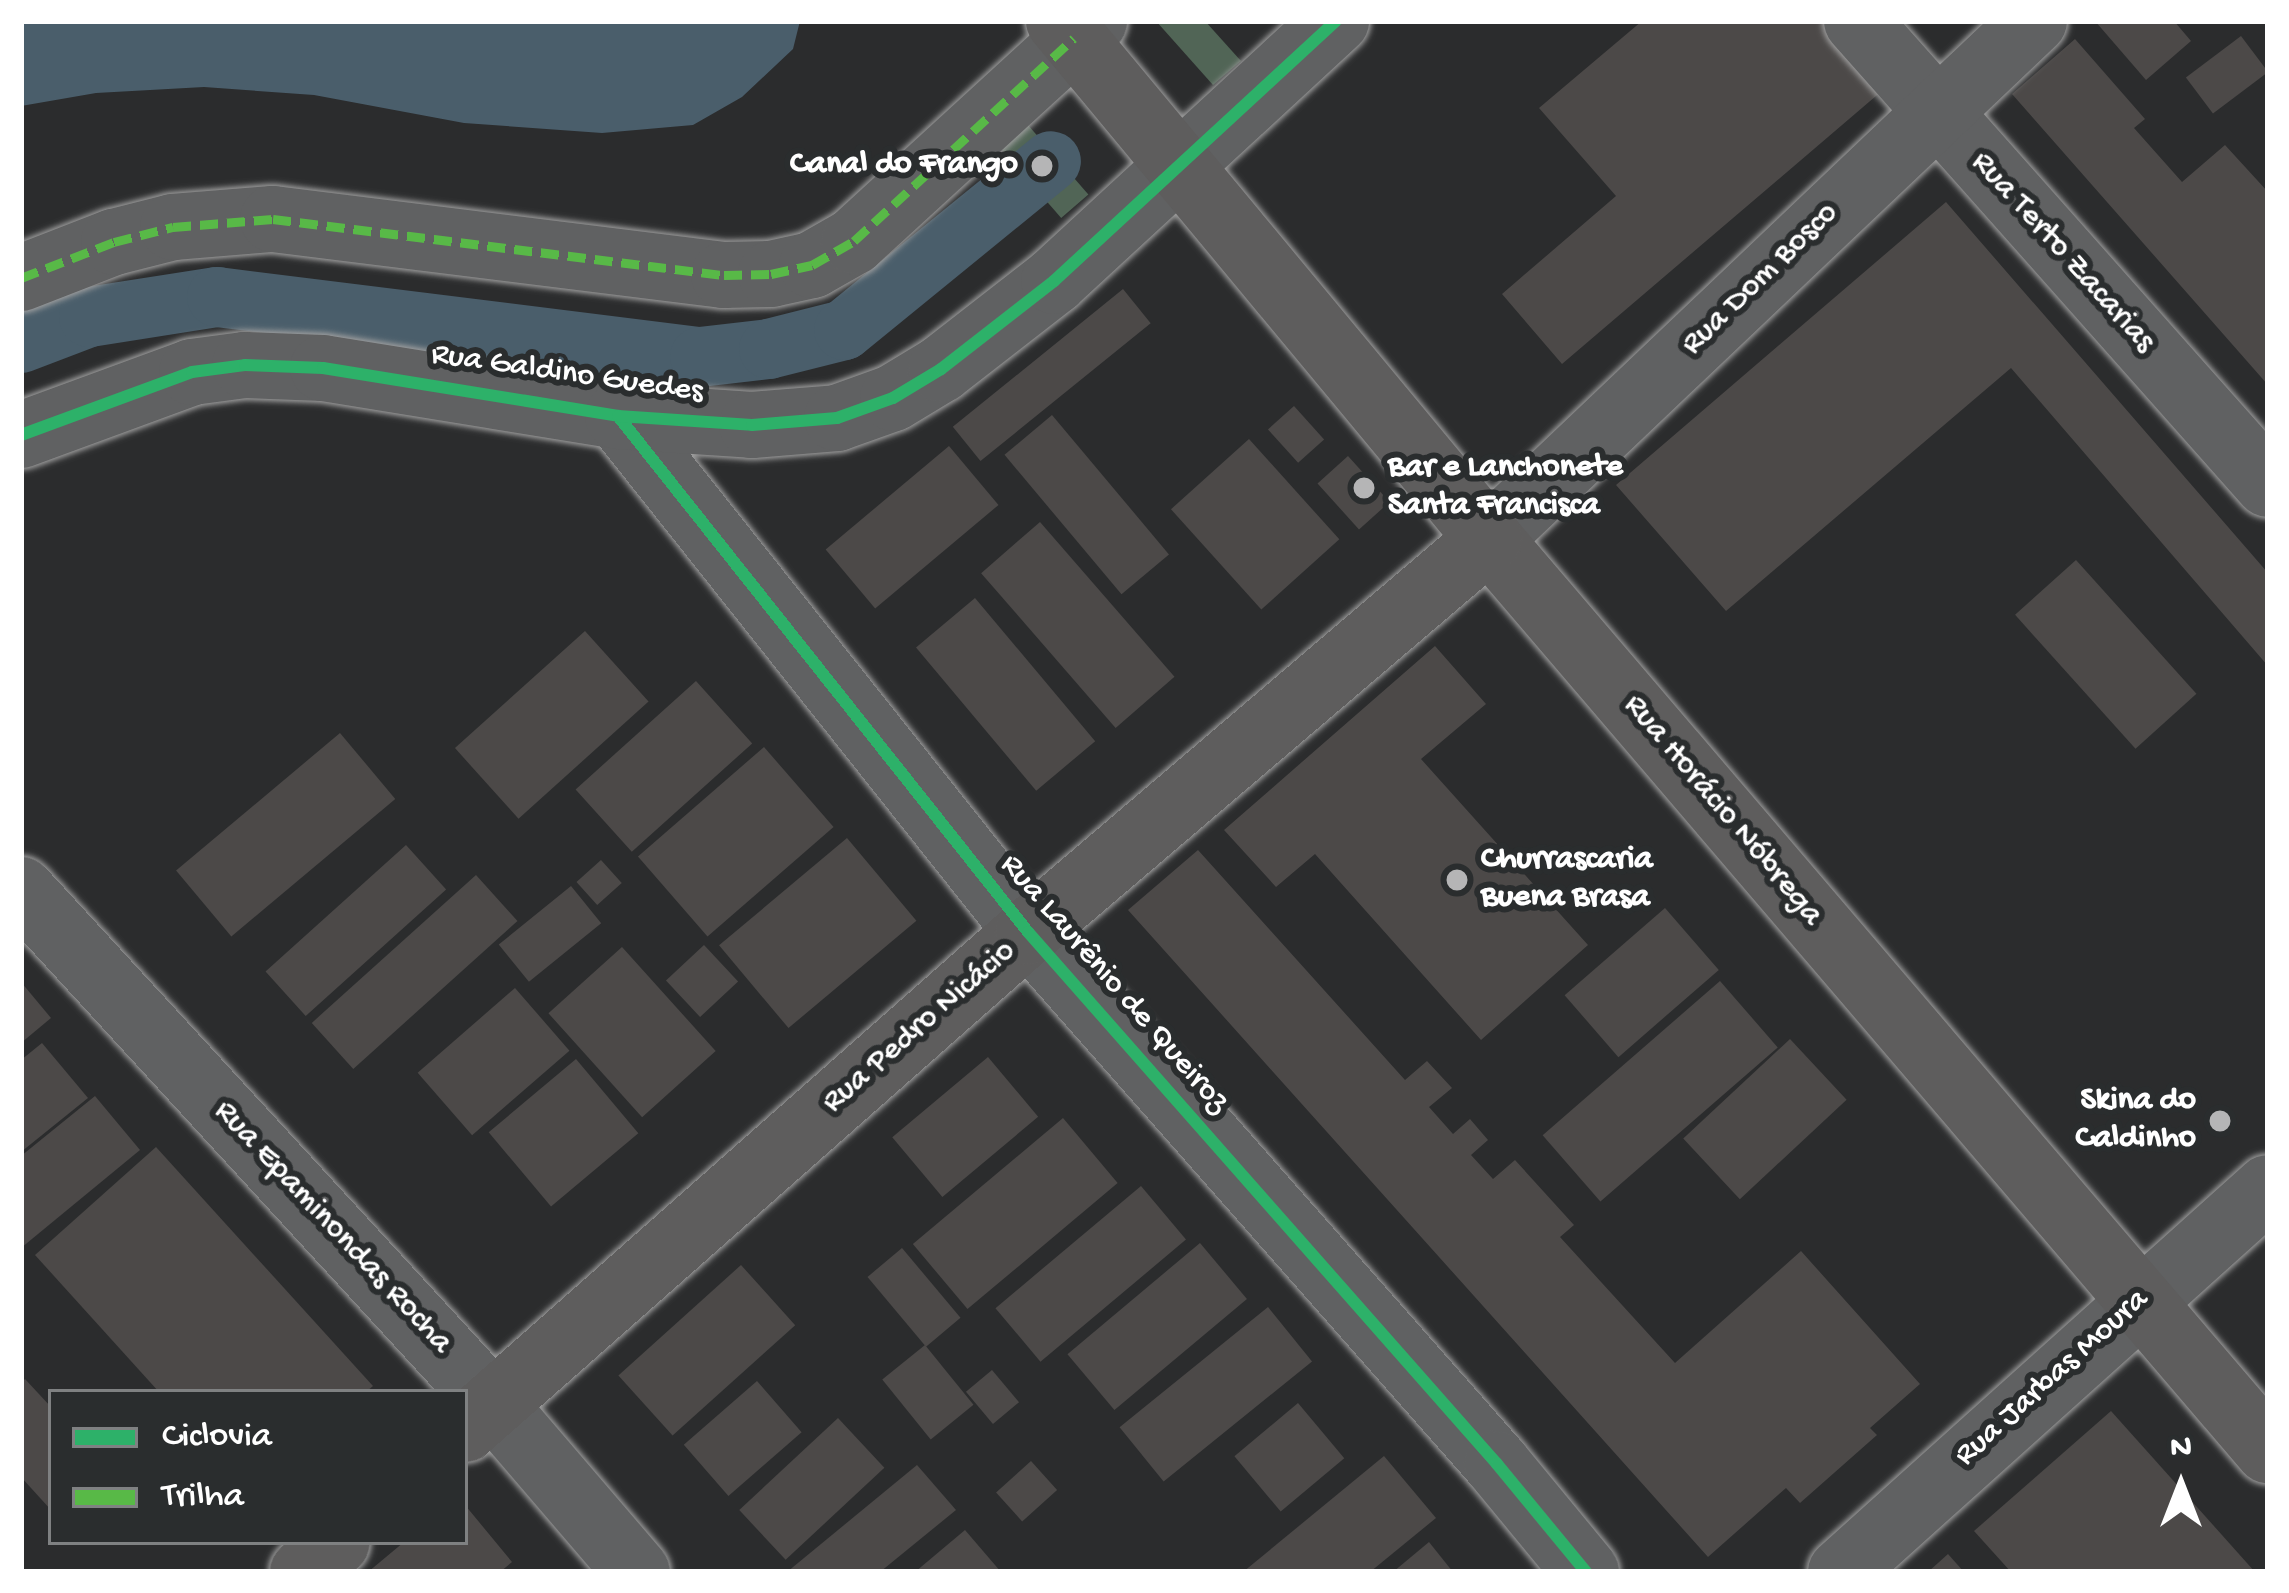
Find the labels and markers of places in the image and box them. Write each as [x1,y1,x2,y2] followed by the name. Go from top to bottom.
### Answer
[790,146,1018,186] place label: Canal do Frango
[1029,153,1055,179] marker: Canal do Frango
[1388,449,1623,527] place label: Bar e Lanchonete Santa Francisca
[1351,475,1377,501] marker: Bar e Lanchonete Santa Francisca
[1481,841,1653,919] place label: Churrascaria Buena Brasa
[1444,867,1470,893] marker: Churrascaria Buena Brasa
[2076,1082,2196,1160] place label: Skina do Caldinho
[2207,1108,2233,1134] marker: Skina do Caldinho

